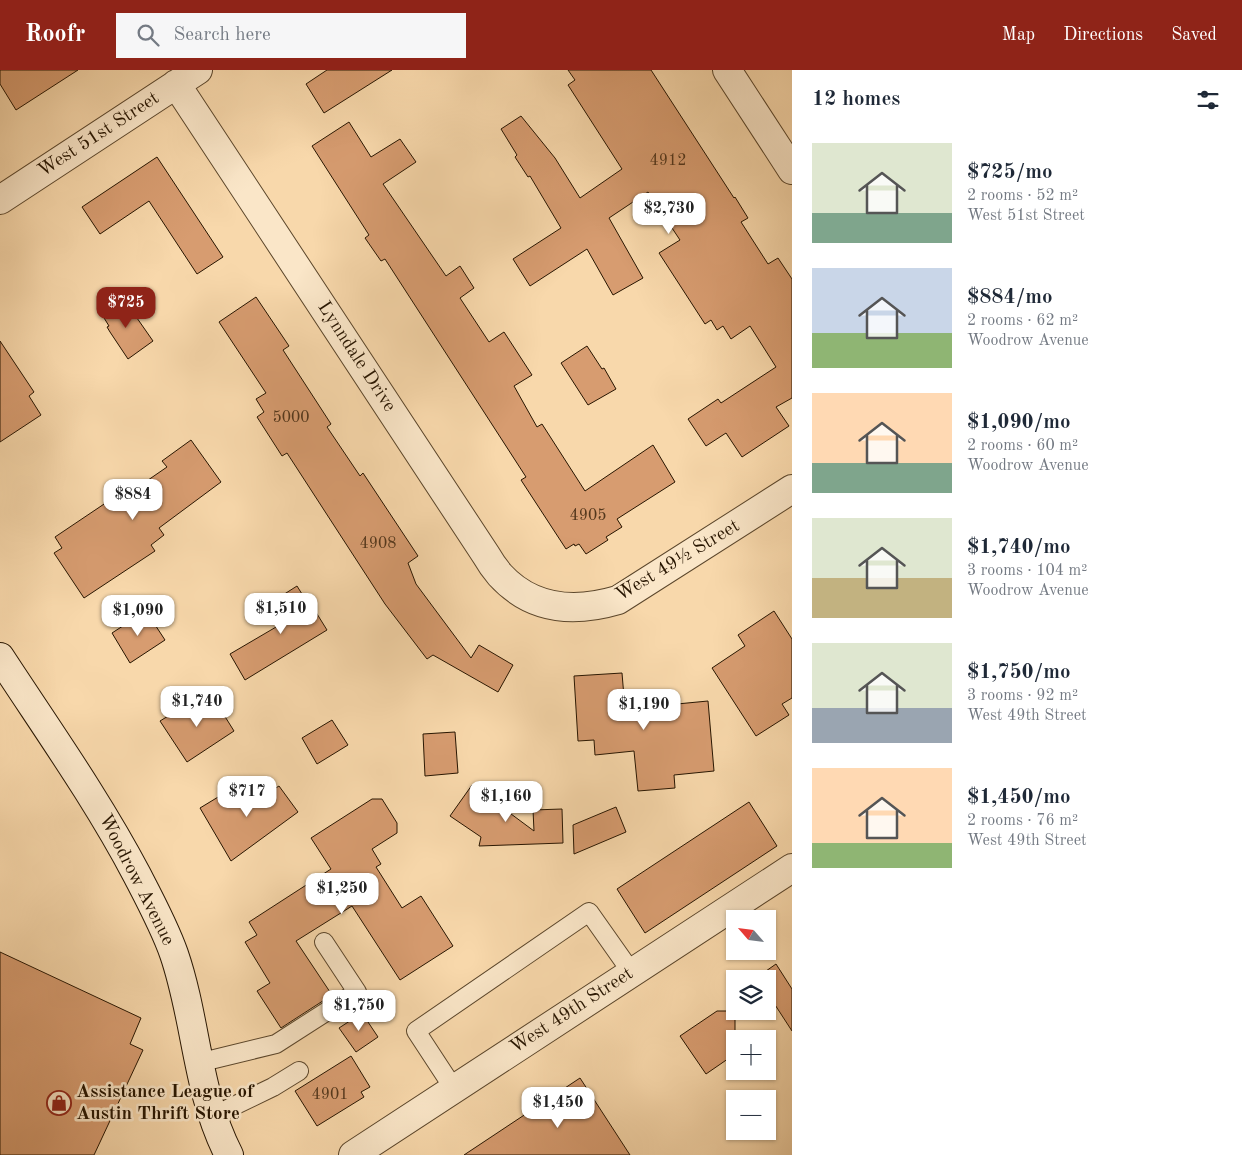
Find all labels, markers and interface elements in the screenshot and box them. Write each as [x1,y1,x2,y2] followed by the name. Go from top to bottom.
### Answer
[116,13,466,58] search box
[134,21,162,49] icon: search
[25,23,86,47] text: Roofr
[174,26,271,45] text: Search here
[1002,26,1035,44] text: Map
[1063,26,1143,44] text: Directions
[1171,26,1217,44] text: Saved
[1194,86,1222,114] icon: filters
[35,89,163,181] street label: West 51st Street
[812,89,900,110] text: 12 homes
[649,153,687,169] house number: 4912
[967,162,1053,183] text: $725/mo
[852,163,912,223] icon: home
[967,188,1078,204] text: 2 rooms · 52 m²
[628,192,710,235] pin: $2,730
[644,201,694,217] text: $2,730
[967,208,1085,224] text: West 51st Street
[96,286,156,329] pin: $725
[967,287,1053,308] text: $884/mo
[852,288,912,348] icon: home
[107,295,145,311] text: $725
[313,298,399,416] street label: Lynndale Drive
[967,313,1078,329] text: 2 rooms · 62 m²
[967,333,1089,349] text: Woodrow Avenue
[272,410,310,426] house number: 5000
[967,412,1071,433] text: $1,090/mo
[852,413,912,473] icon: home
[967,438,1078,454] text: 2 rooms · 60 m²
[967,458,1089,474] text: Woodrow Avenue
[103,478,163,521] pin: $884
[114,487,152,503] text: $884
[569,508,607,524] house number: 4905
[613,517,743,605] street label: West 49½ Street
[359,536,397,552] house number: 4908
[967,537,1071,558] text: $1,740/mo
[852,538,912,598] icon: home
[967,563,1087,579] text: 3 rooms · 104 m²
[967,583,1089,599] text: Woodrow Avenue
[240,592,322,635] pin: $1,510
[97,594,179,637] pin: $1,090
[256,601,306,617] text: $1,510
[113,603,163,619] text: $1,090
[967,662,1071,683] text: $1,750/mo
[852,663,912,723] icon: home
[156,686,238,728] pin: $1,740
[603,688,685,731] pin: $1,190
[967,688,1078,704] text: 3 rooms · 92 m²
[172,694,222,710] text: $1,740
[619,697,669,713] text: $1,190
[967,708,1087,724] text: West 49th Street
[217,776,277,818] pin: $717
[465,780,547,823] pin: $1,160
[228,784,266,800] text: $717
[967,787,1071,808] text: $1,450/mo
[852,788,912,848] icon: home
[481,789,531,805] text: $1,160
[95,811,177,949] street label: Woodrow Avenue
[967,813,1078,829] text: 2 rooms · 76 m²
[967,833,1087,849] text: West 49th Street
[301,872,383,915] pin: $1,250
[317,881,367,897] text: $1,250
[726,910,776,960] north arrow
[726,910,776,1140] map controls
[507,964,637,1058] street label: West 49th Street
[726,970,776,1020] button: layers
[318,990,400,1032] pin: $1,750
[334,998,384,1014] text: $1,750
[726,1030,776,1080] button: +
[76,1083,255,1124] place label: Assistance League of Austin Thrift Store
[517,1086,599,1129] pin: $1,450
[311,1087,349,1103] house number: 4901
[46,1090,72,1116] shop icon: Assistance League of Austin Thrift Store
[726,1090,776,1140] button: −
[533,1095,583,1111] text: $1,450

